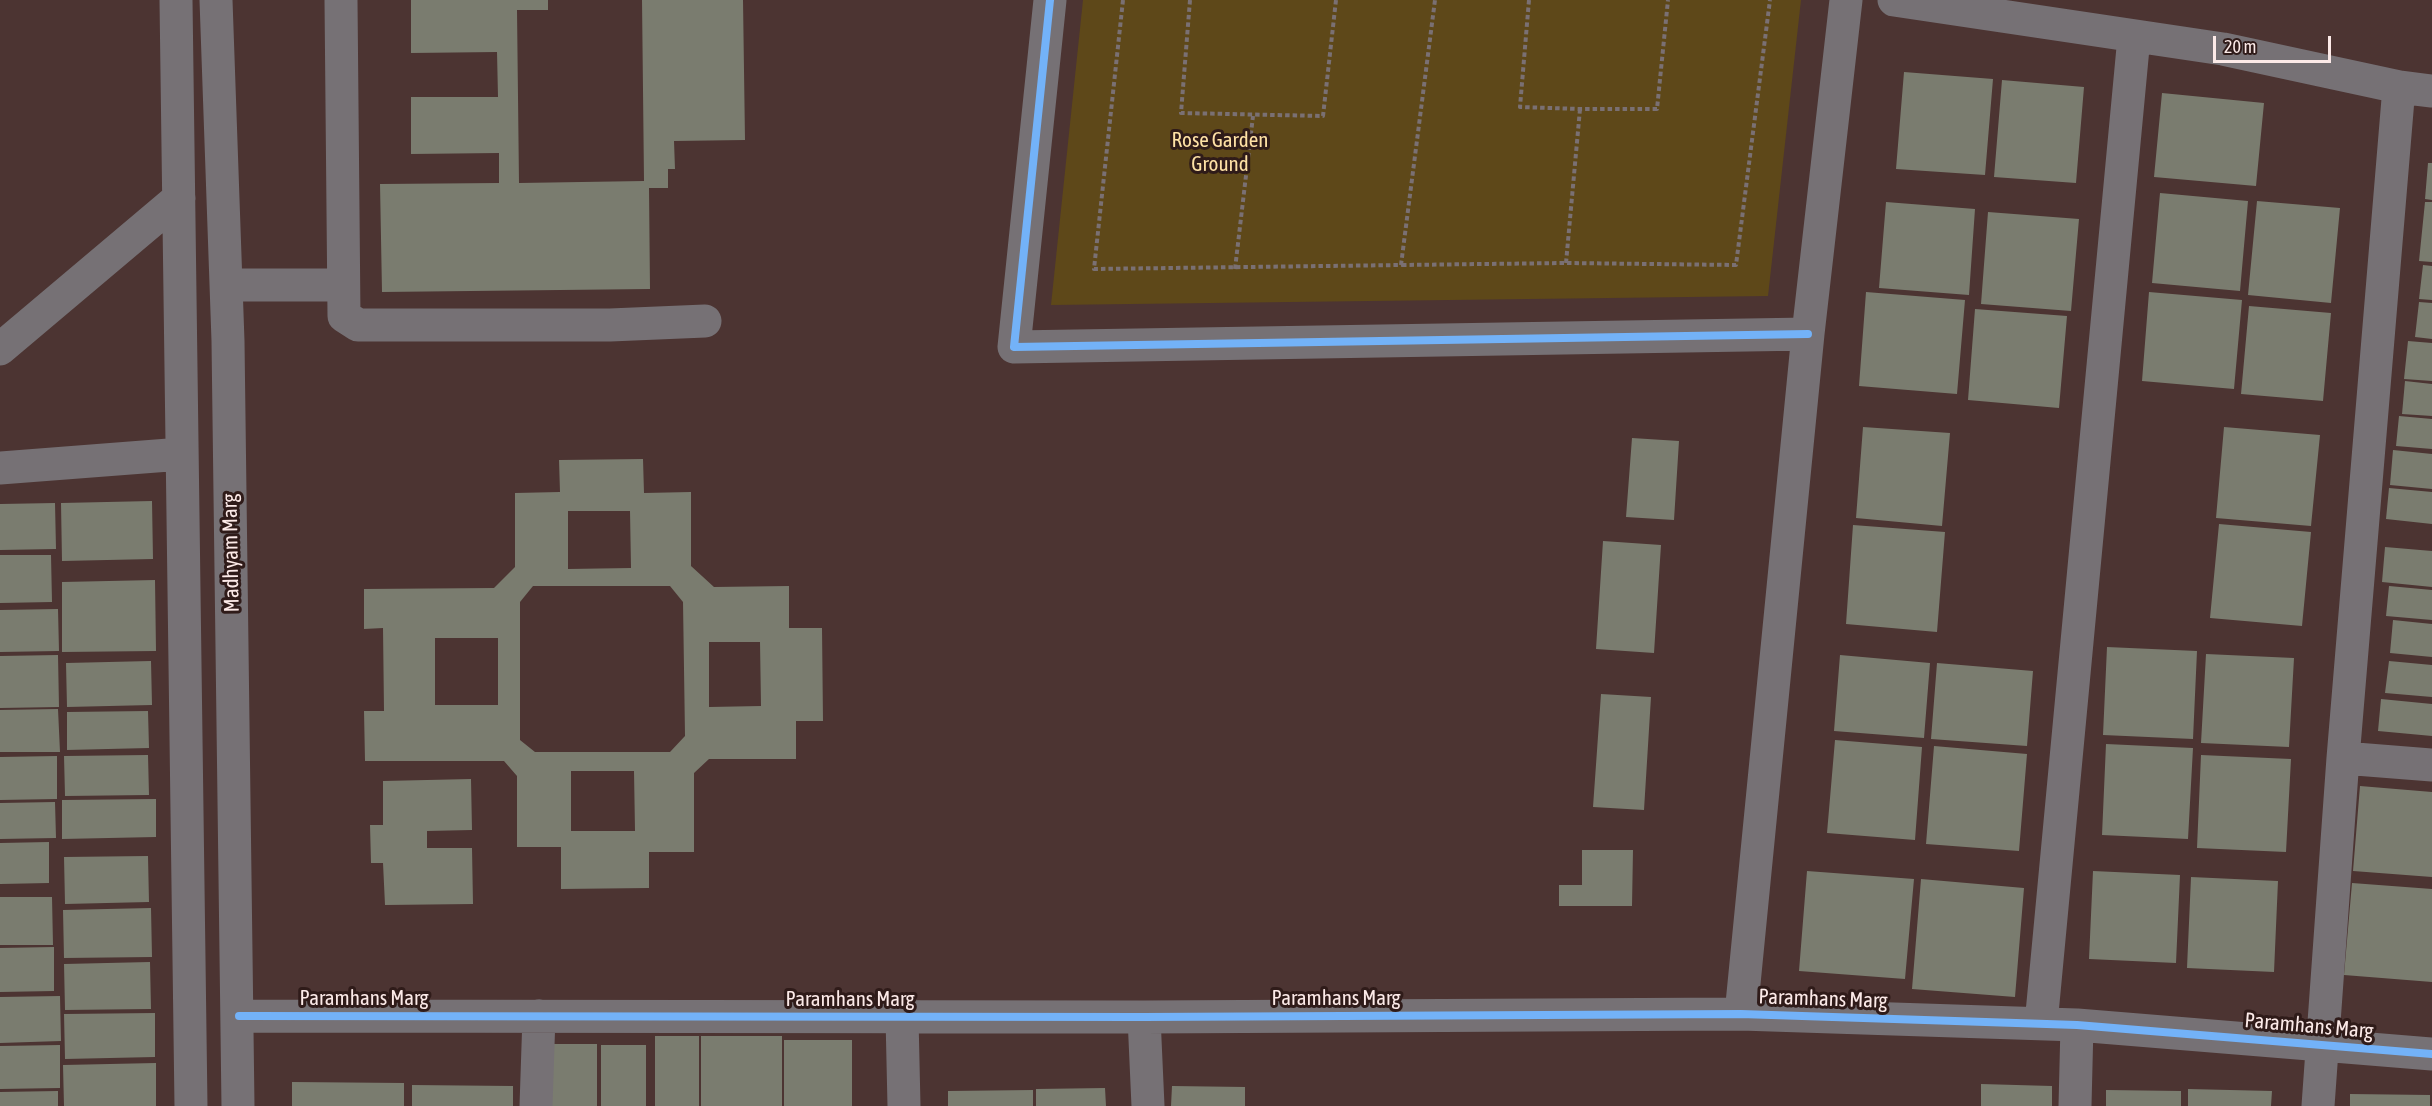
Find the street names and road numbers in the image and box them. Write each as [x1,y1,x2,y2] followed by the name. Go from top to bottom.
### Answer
[217,493,245,613] street label: Madhyam Marg
[1758,984,1888,1014] street label: Paramhans Marg
[299,985,429,1011] street label: Paramhans Marg
[1271,985,1401,1011] street label: Paramhans Marg
[785,986,915,1012] street label: Paramhans Marg
[2244,1008,2374,1044] street label: Paramhans Marg

